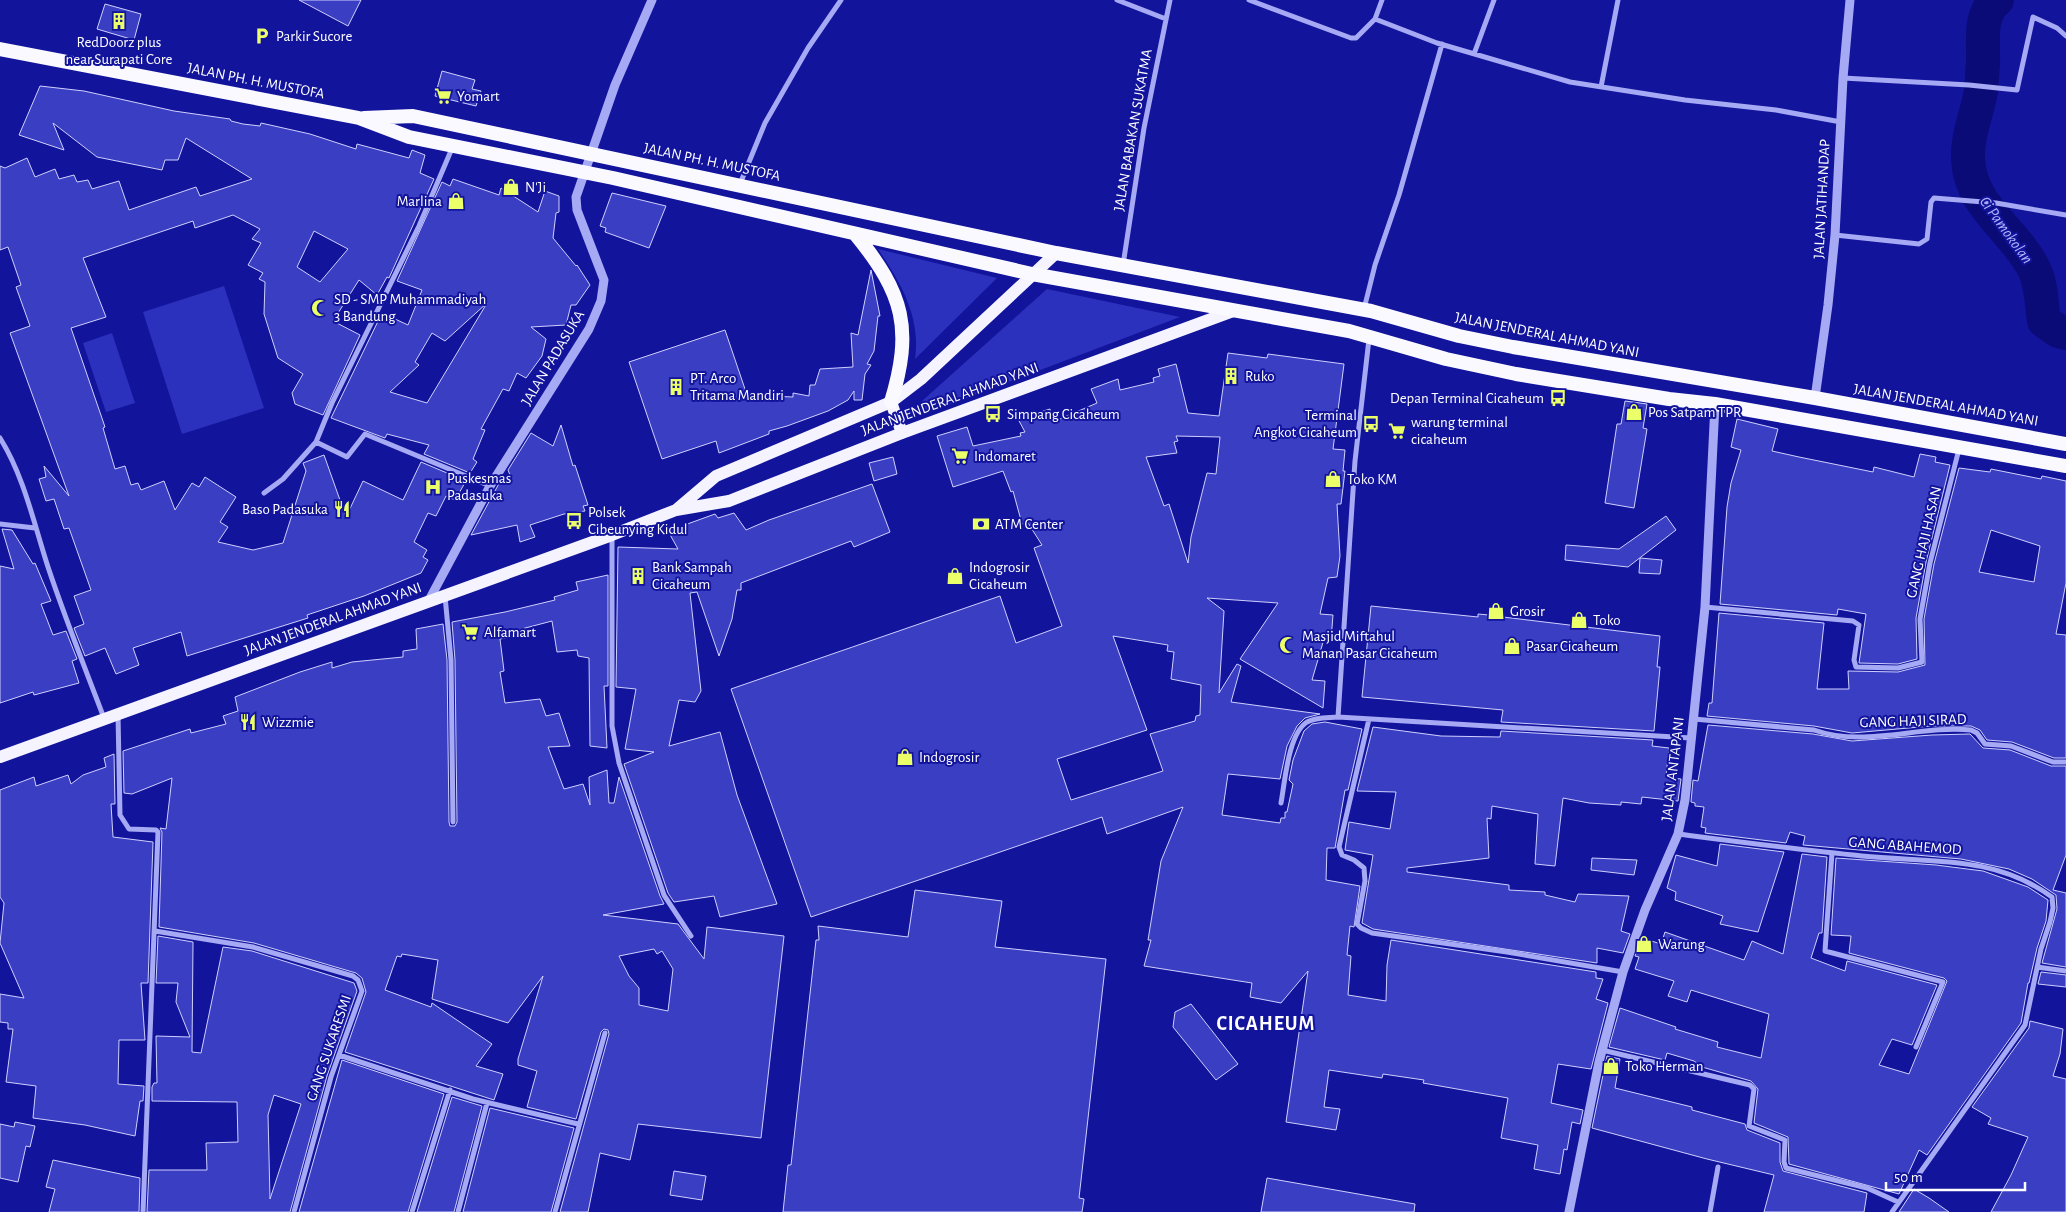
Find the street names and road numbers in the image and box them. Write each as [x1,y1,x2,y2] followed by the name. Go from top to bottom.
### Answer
[1111,47,1155,212] street label: JALAN BABAKAN SUKATMA
[186,60,326,102] street label: JALAN PH. H. MUSTOFA
[1811,139,1833,259] street label: JALAN JATIHANDAP
[642,140,782,184] street label: JALAN PH. H. MUSTOFA
[519,308,587,408] street label: JALAN PADASUKA
[1454,310,1640,360] street label: JALAN JENDERAL AHMAD YANI
[859,360,1041,438] street label: JALAN JENDERAL AHMAD YANI
[1852,381,2040,429] street label: JALAN JENDERAL AHMAD YANI
[1904,485,1944,599] street label: GANG HAJI HASAN
[242,580,424,658] street label: JALAN JENDERAL AHMAD YANI
[1859,712,1967,730] street label: GANG HAJI SIRAD
[1659,716,1687,822] street label: JALAN ANTAPANI
[1848,835,1962,857] street label: GANG ABAHEMOD
[304,993,354,1103] street label: GANG SUKARESMI

